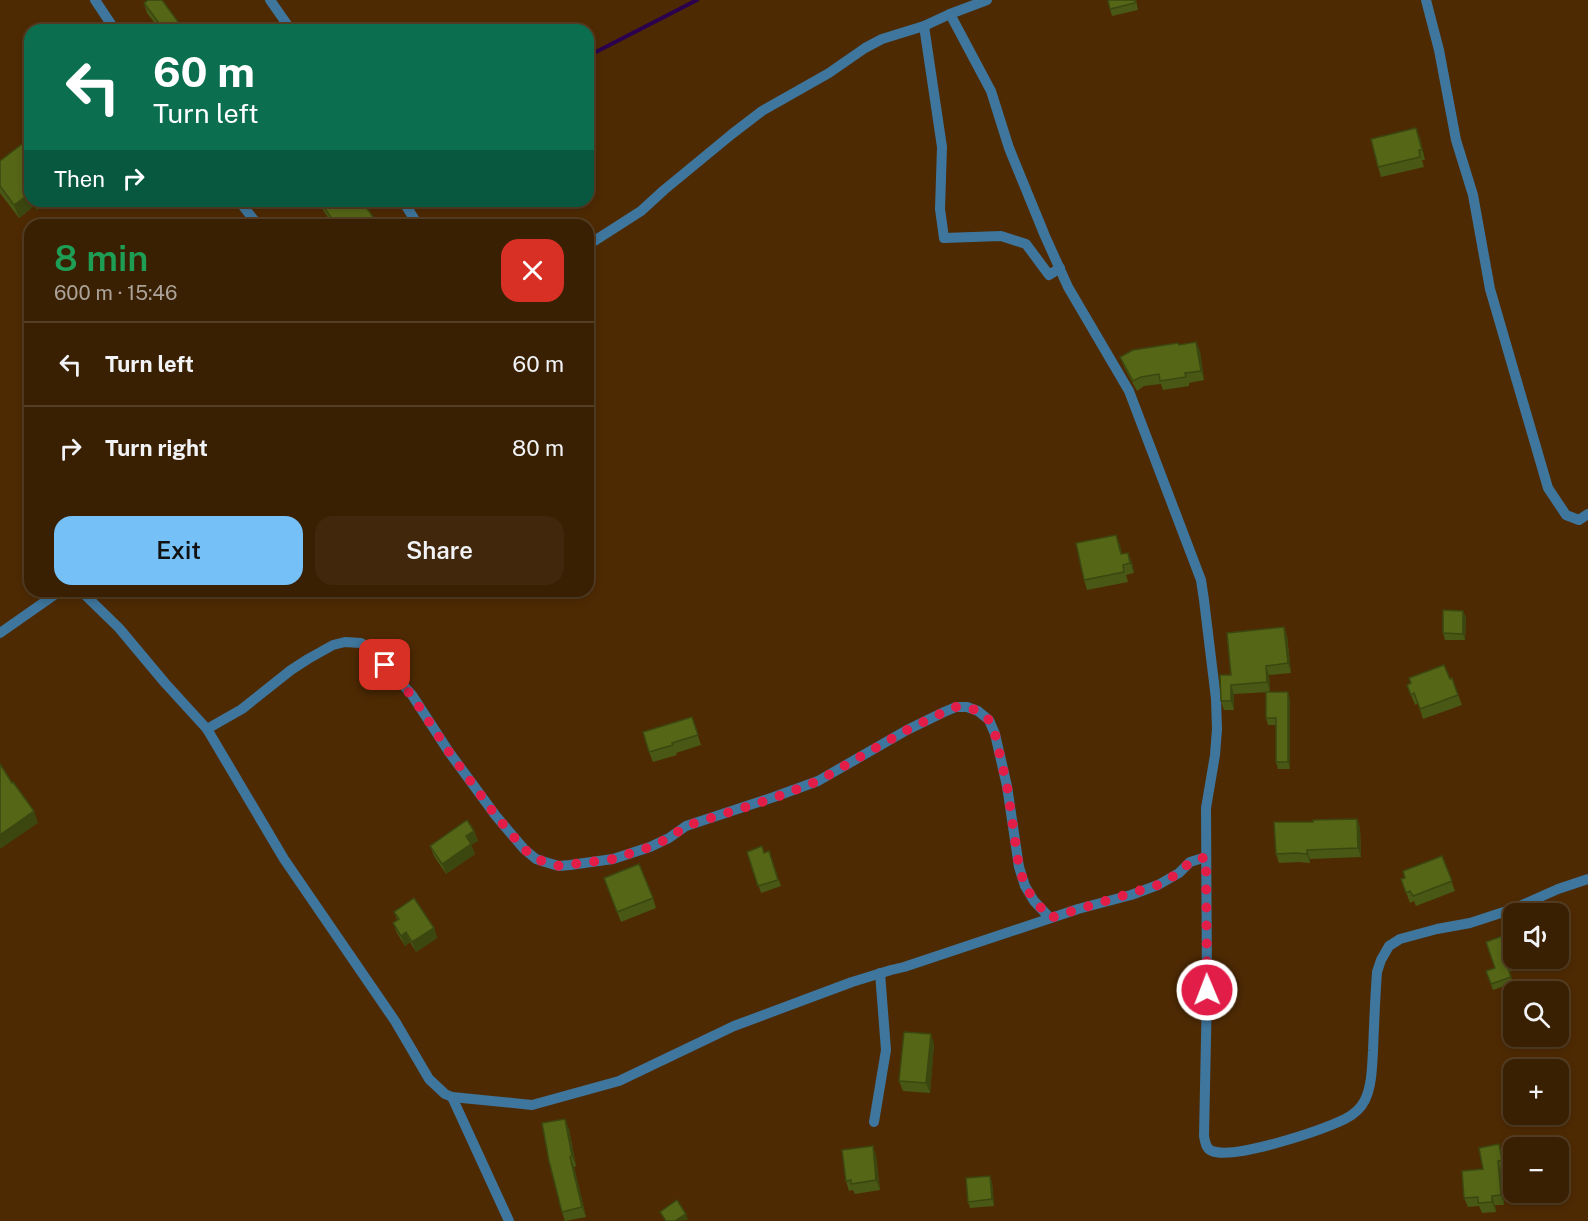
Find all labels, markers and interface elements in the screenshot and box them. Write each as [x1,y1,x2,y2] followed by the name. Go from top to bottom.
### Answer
[153,47,255,96] text: 60 m
[54,48,132,126] icon: left
[153,97,259,129] text: Turn left
[117,162,150,195] icon: right
[54,166,105,192] text: Then
[54,237,148,279] text: 8 min
[501,239,564,302] button: close
[54,281,177,305] text: 600 m · 15:46
[54,348,87,381] icon: left
[105,351,194,377] text: Turn left
[513,351,564,377] text: 60 m
[54,432,87,465] icon: right
[105,435,208,461] text: Turn right
[512,435,564,461] text: 80 m
[54,516,303,585] button: Exit
[315,516,564,585] button: Share
[359,639,410,690] pin
[368,648,401,681] icon: arrive
[1503,903,1569,1203] map controls
[1503,903,1569,969] button: sound
[1175,958,1239,1022] position arrow
[1503,981,1569,1047] button: search
[1503,1059,1569,1125] button: +
[1503,1137,1569,1203] button: −

